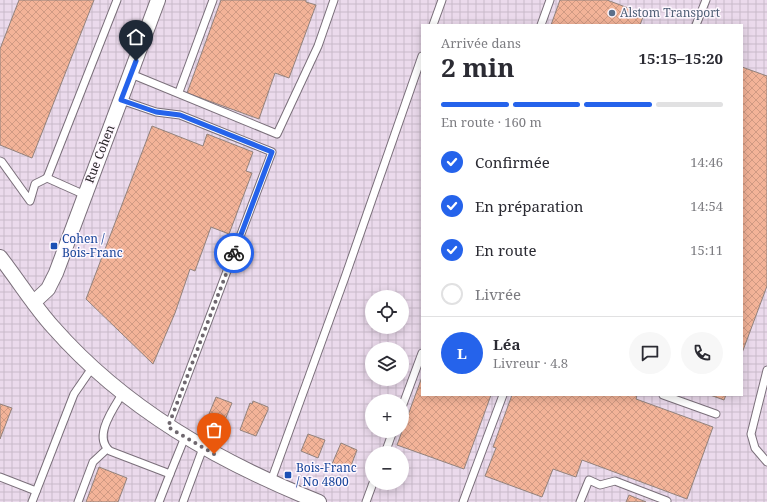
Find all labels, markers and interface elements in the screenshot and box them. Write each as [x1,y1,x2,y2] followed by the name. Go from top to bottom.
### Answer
[620,4,720,21] place label: Alstom Transport
[607,8,617,18] marker: Alstom Transport
[119,20,153,61] pin
[125,26,147,48] icon: home
[441,34,521,52] text: Arrivée dans
[639,48,723,68] text: 15:15–15:20
[441,49,515,85] text: 2 min
[441,113,542,131] text: En route · 160 m
[81,122,119,185] street label: Rue Cohen
[441,151,463,173] icon: check
[475,152,550,172] text: Confirmée
[690,153,723,171] text: 14:46
[441,195,463,217] icon: check
[475,196,584,216] text: En préparation
[690,197,723,215] text: 14:54
[62,230,123,261] place label: Cohen / Bois-Franc
[214,233,254,273] courier
[441,239,463,261] icon: check
[475,240,536,260] text: En route
[49,241,59,251] marker: Cohen / Bois-Franc
[690,241,723,259] text: 15:11
[223,242,245,264] icon: bike
[475,284,521,304] text: Livrée
[365,290,409,490] map controls
[365,290,409,334] button: locate
[629,332,671,374] button: chat
[681,332,723,374] button: phone
[493,334,520,354] text: Léa
[365,342,409,386] button: layers
[457,343,467,363] text: L
[493,354,568,372] text: Livreur · 4.8
[365,394,409,438] button: +
[197,413,231,454] pin
[203,419,225,441] icon: bag
[365,446,409,490] button: −
[296,459,357,490] place label: Bois-Franc / No 4800
[283,470,293,480] marker: Bois-Franc / No 4800

